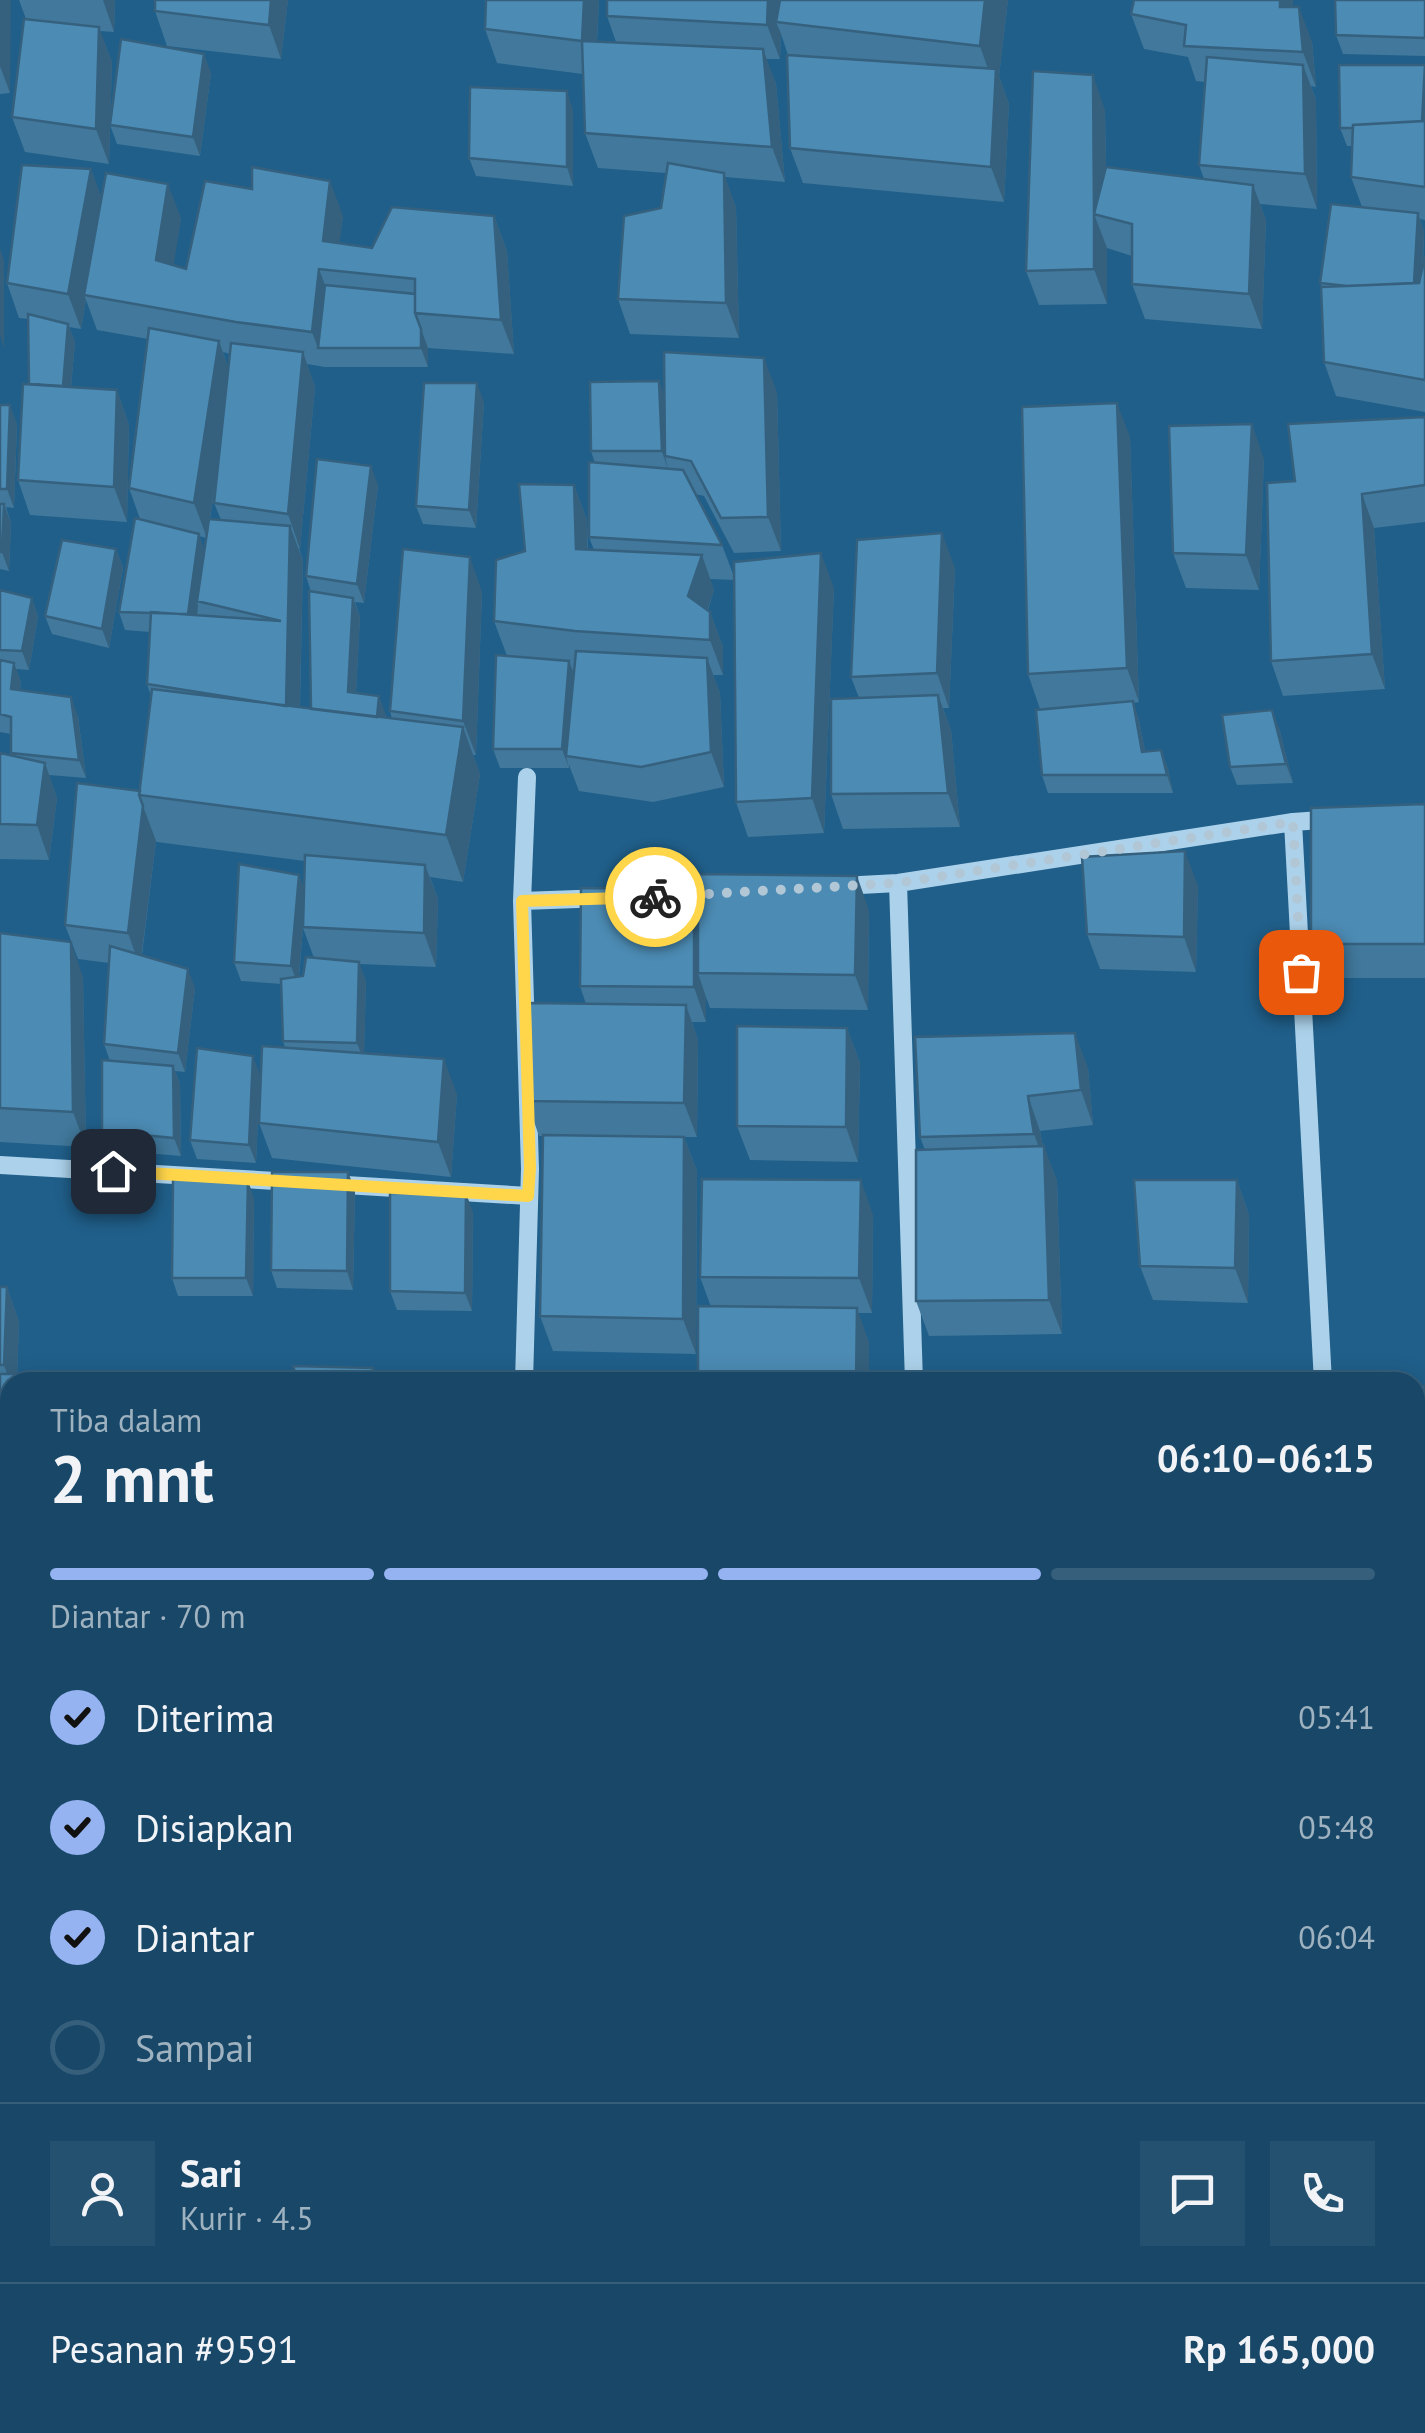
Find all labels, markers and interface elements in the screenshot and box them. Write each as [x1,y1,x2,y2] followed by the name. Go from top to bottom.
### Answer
[605,847,705,947] courier
[628,870,683,925] icon: bike
[1259,930,1344,1015] pin
[1274,945,1329,1000] icon: bag
[71,1129,156,1214] pin
[86,1144,141,1199] icon: home
[50,1399,202,1441] text: Tiba dalam
[1157,1433,1375,1482] text: 06:10–06:15
[50,1436,214,1520] text: 2 mnt
[50,1595,246,1637] text: Diantar · 70 m
[50,1690,105,1745] icon: check
[135,1693,275,1742] text: Diterima
[1298,1696,1375,1738] text: 05:41
[50,1800,105,1855] icon: check
[135,1803,293,1852] text: Disiapkan
[1298,1806,1375,1848] text: 05:48
[50,1910,105,1965] icon: check
[135,1913,254,1962] text: Diantar
[1298,1916,1375,1958] text: 06:04
[135,2023,254,2072] text: Sampai
[50,2141,155,2246] button: person
[1140,2141,1245,2246] button: chat
[1270,2141,1375,2246] button: phone
[180,2148,243,2197] text: Sari
[180,2197,314,2239] text: Kurir · 4.5
[50,2324,298,2373] text: Pesanan #9591
[1183,2324,1375,2373] text: Rp 165,000

